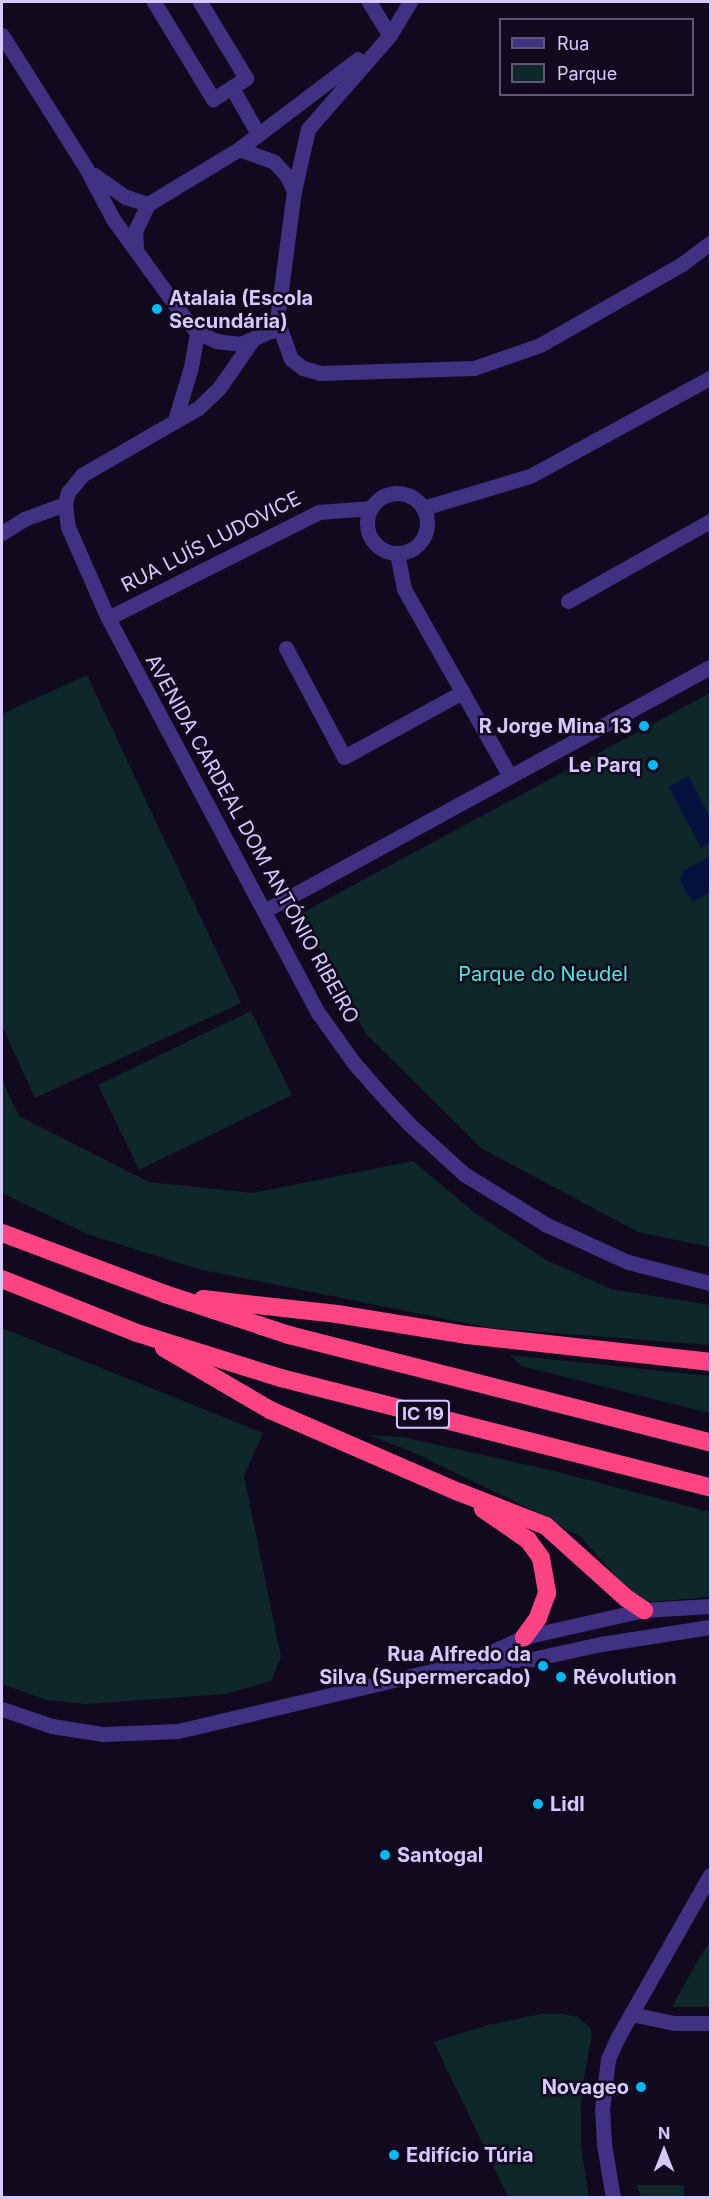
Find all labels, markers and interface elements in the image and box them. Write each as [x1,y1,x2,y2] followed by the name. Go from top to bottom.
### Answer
[499,18,694,96] legend
[557,33,589,54] text: Rua
[557,63,617,84] text: Parque
[169,286,313,333] place label: Atalaia (Escola Secundária)
[150,302,164,316] marker: Atalaia (Escola Secundária)
[117,486,305,598] street label: RUA LUÍS LUDOVICE
[140,650,364,1028] street label: AVENIDA CARDEAL DOM ANTÓNIO RIBEIRO
[479,714,632,738] place label: R Jorge Mina 13
[637,719,651,733] marker: R Jorge Mina 13
[568,753,641,777] place label: Le Parq
[646,758,660,772] marker: Le Parq
[458,962,628,986] park label: Parque do Neudel
[394,1399,452,1429] road number: IC 19
[319,1642,531,1689] place label: Rua Alfredo da Silva (Supermercado)
[536,1659,550,1673] marker: Rua Alfredo da Silva (Supermercado)
[573,1665,677,1689] place label: Révolution
[554,1670,568,1684] marker: Révolution
[550,1792,585,1816] place label: Lidl
[531,1797,545,1811] marker: Lidl
[397,1843,483,1867] place label: Santogal
[378,1848,392,1862] marker: Santogal
[542,2075,629,2099] place label: Novageo
[634,2080,648,2094] marker: Novageo
[634,2121,694,2181] north arrow
[658,2123,670,2143] text: N
[406,2143,534,2167] place label: Edifício Túria
[387,2148,401,2162] marker: Edifício Túria

